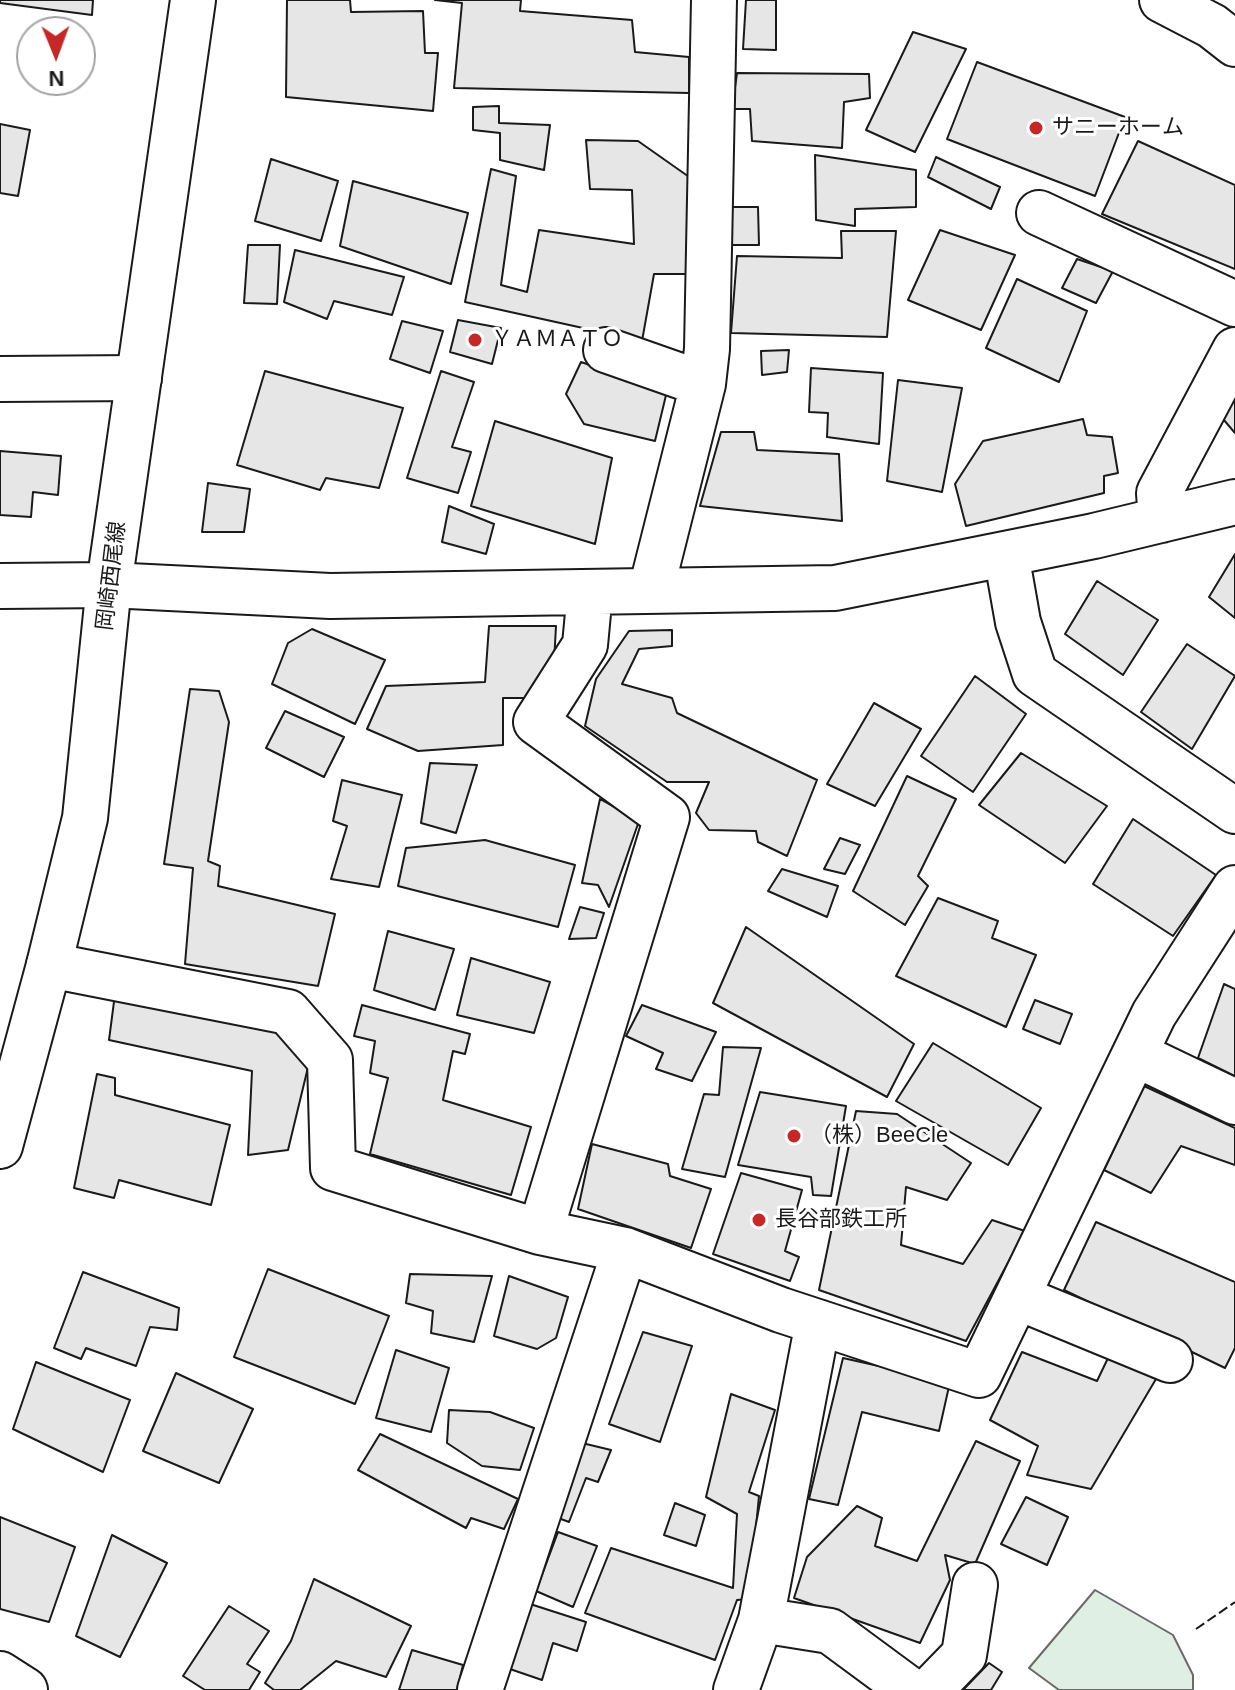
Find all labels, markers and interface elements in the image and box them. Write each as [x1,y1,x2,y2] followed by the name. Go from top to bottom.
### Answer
[16,16,96,96] north arrow
[48,66,65,91] text: N
[1052,115,1184,141] place label: サニーホーム
[1027,119,1045,137] marker: サニーホーム
[491,327,623,353] place label: ＹＡＭＡＴＯ
[466,331,484,349] marker: ＹＡＭＡＴＯ
[92,520,132,632] street label: 岡崎西尾線
[810,1123,948,1149] place label: （株）BeeCle
[785,1127,803,1145] marker: （株）BeeCle
[775,1207,907,1233] place label: 長谷部鉄工所
[750,1211,768,1229] marker: 長谷部鉄工所

